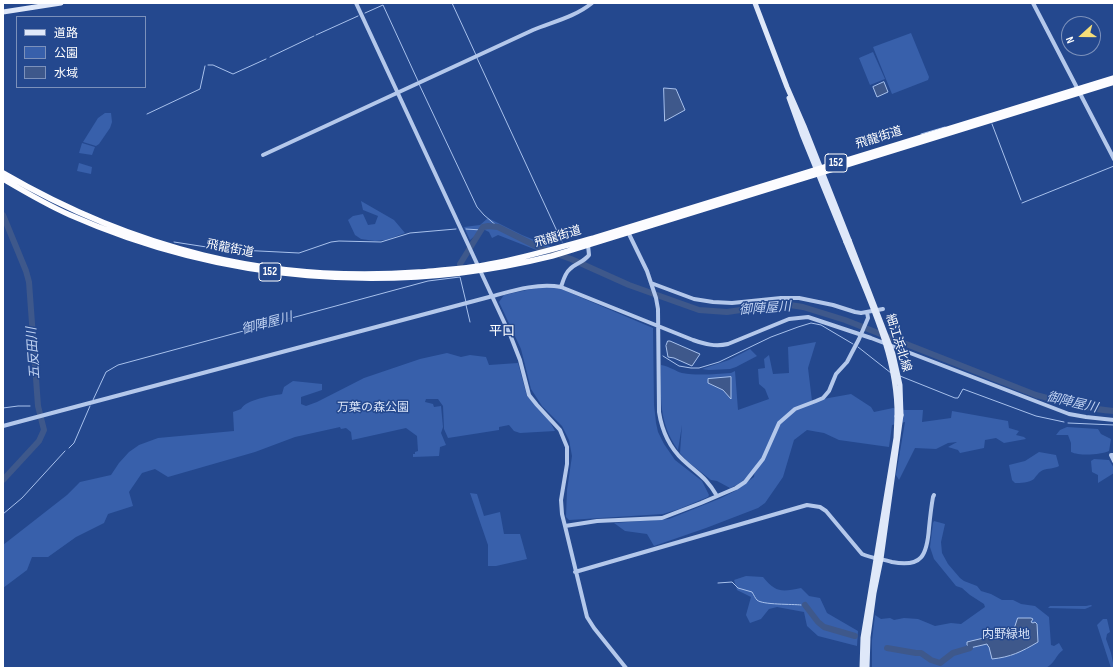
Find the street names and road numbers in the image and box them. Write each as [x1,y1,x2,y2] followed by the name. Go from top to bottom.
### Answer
[854,124,904,152] street label: 飛龍街道
[825,154,847,172] road number: 152
[533,223,583,251] street label: 飛龍街道
[205,237,255,261] street label: 飛龍街道
[259,263,281,281] road number: 152
[882,312,914,374] street label: 細江浜北線

